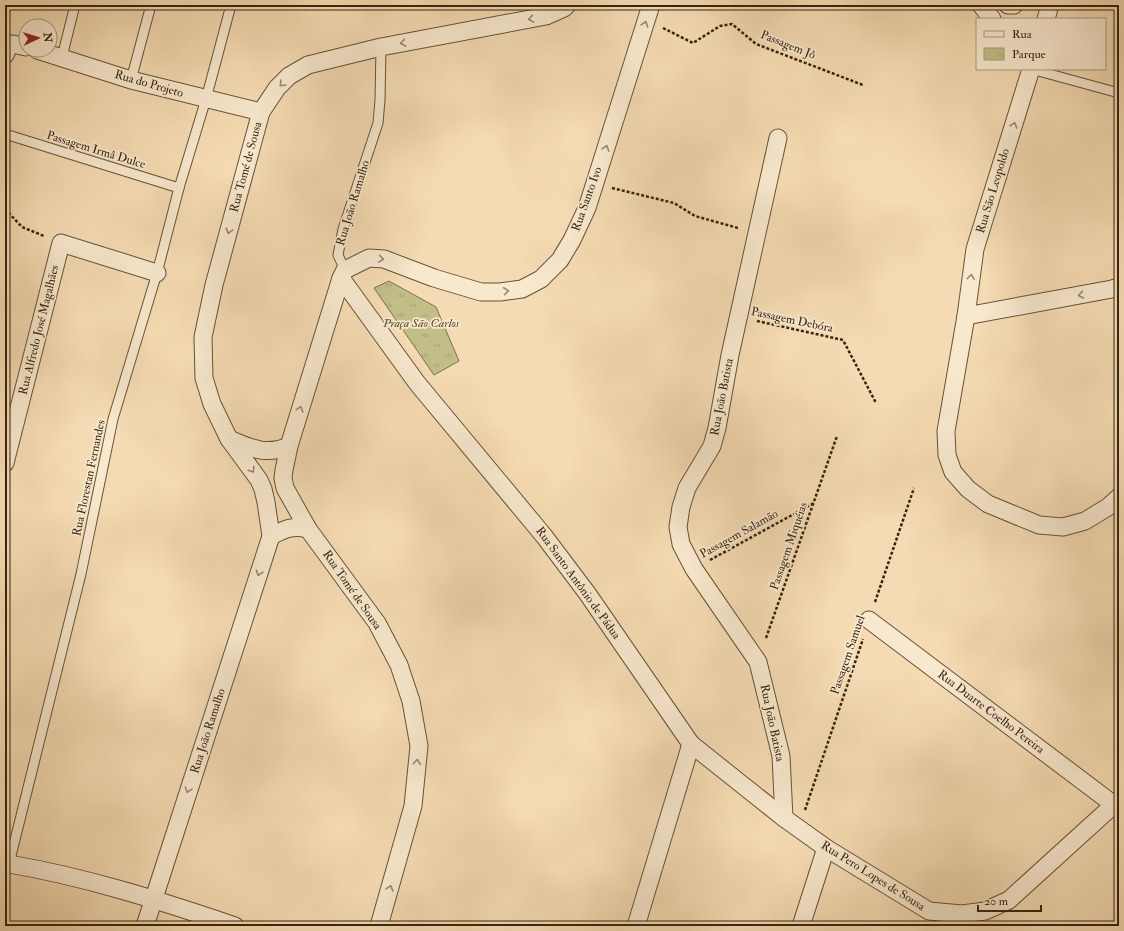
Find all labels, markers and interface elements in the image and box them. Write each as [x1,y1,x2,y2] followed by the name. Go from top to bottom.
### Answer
[528,14,534,22] one-way arrow
[18,18,58,58] north arrow
[976,18,1106,70] legend
[640,21,649,28] one-way arrow
[758,27,818,63] street label: Passagem Jô
[1012,27,1033,42] text: Rua
[41,31,54,44] text: N
[400,38,406,47] one-way arrow
[1012,47,1046,62] text: Parque
[113,67,185,101] street label: Rua do Projeto
[279,79,287,86] one-way arrow
[227,119,266,214] street label: Rua Tomé de Sousa
[1009,122,1017,129] one-way arrow
[45,128,147,172] street label: Passagem Irmâ Dulce
[601,145,609,152] one-way arrow
[973,147,1013,235] street label: Rua São Leopoldo
[333,158,373,248] street label: Rua João Ramalho
[568,164,606,233] street label: Rua Santo Ivo
[225,227,234,234] one-way arrow
[378,254,384,263] one-way arrow
[16,264,62,396] street label: Rua Alfredo José Magalhães
[966,274,975,280] one-way arrow
[503,287,509,296] one-way arrow
[1078,290,1084,299] one-way arrow
[750,304,835,336] street label: Passagem Debóra
[382,316,460,331] park label: Praça São Carlos
[707,356,737,437] street label: Rua João Batista
[295,406,304,413] one-way arrow
[69,418,109,538] street label: Rua Florestan Fernandes
[247,466,255,473] one-way arrow
[767,500,811,592] street label: Passagem Miquéias
[697,506,781,562] street label: Passagem Salamão
[532,524,624,643] street label: Rua Santo Antônio de Pádua
[319,548,385,633] street label: Rua Tomé de Sousa
[255,569,264,576] one-way arrow
[827,613,869,697] street label: Passagem Samuel
[935,667,1048,758] street label: Rua Duarte Coelho Pereira
[756,683,788,764] street label: Rua João Batista
[187,686,229,775] street label: Rua João Ramalho
[413,759,422,765] one-way arrow
[185,786,193,793] one-way arrow
[818,838,929,915] street label: Rua Pero Lopes de Sousa
[385,885,394,892] one-way arrow
[978,887,1041,913] scale bar
[984,894,1009,909] text: 20 m

